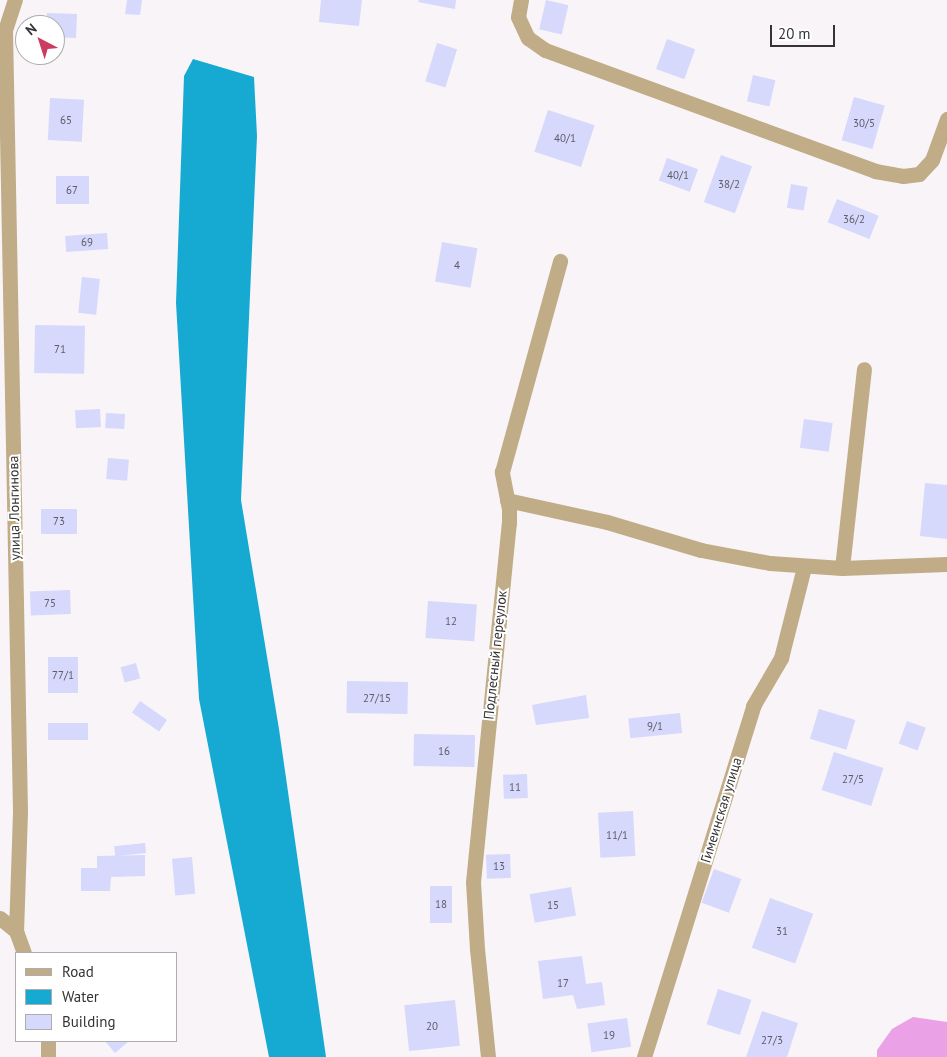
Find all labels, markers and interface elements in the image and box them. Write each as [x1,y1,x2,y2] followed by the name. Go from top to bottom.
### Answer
[15,15,65,65] north arrow
[772,15,837,47] scale bar
[22,19,40,39] text: N
[778,24,811,43] text: 20 m
[60,113,72,127] house number: 65
[853,116,875,130] house number: 30/5
[554,131,576,145] house number: 40/1
[667,168,689,182] house number: 40/1
[718,177,740,191] house number: 38/2
[66,183,78,197] house number: 67
[843,212,865,226] house number: 36/2
[81,235,93,249] house number: 69
[454,258,460,272] house number: 4
[54,342,66,356] house number: 71
[5,455,23,561] street label: улица Лонгинова
[53,514,65,528] house number: 73
[480,590,510,720] street label: Подлесный переулок
[44,596,56,610] house number: 75
[445,614,457,628] house number: 12
[52,668,74,682] house number: 77/1
[363,691,391,705] house number: 27/15
[647,719,663,733] house number: 9/1
[438,744,450,758] house number: 16
[697,755,745,865] street label: Гимеинская улица
[842,772,864,786] house number: 27/5
[509,780,521,794] house number: 11
[606,828,628,842] house number: 11/1
[493,859,505,873] house number: 13
[435,897,447,911] house number: 18
[547,898,559,912] house number: 15
[776,924,788,938] house number: 31
[15,952,178,1042] legend
[62,962,94,981] text: Road
[557,976,569,990] house number: 17
[62,987,99,1006] text: Water
[62,1012,116,1031] text: Building
[426,1019,438,1033] house number: 20
[603,1028,615,1042] house number: 19
[761,1033,783,1047] house number: 27/3

